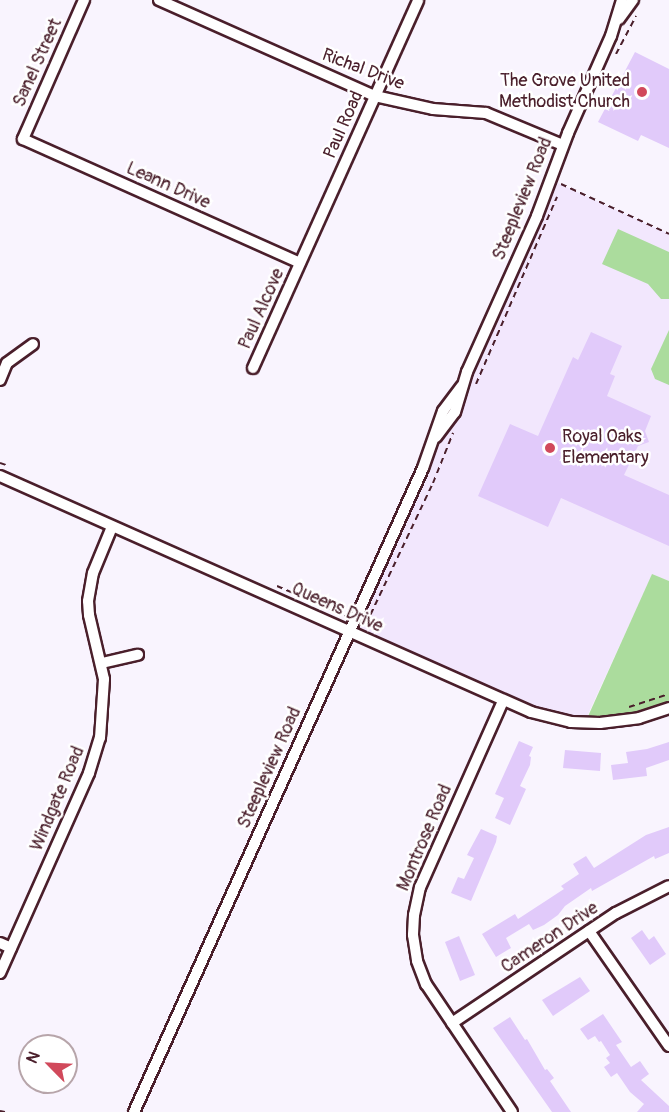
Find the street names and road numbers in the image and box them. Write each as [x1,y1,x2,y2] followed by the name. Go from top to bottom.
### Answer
[9,15,67,111] street label: Sanel Street
[319,44,407,96] street label: Richal Drive
[320,88,368,162] street label: Paul Road
[489,134,557,264] street label: Steepleview Road
[123,158,213,214] street label: Leann Drive
[235,265,289,353] street label: Paul Alcove
[288,578,386,638] street label: Queens Drive
[234,704,306,832] street label: Steepleview Road
[26,743,90,855] street label: Windgate Road
[393,782,457,894] street label: Montrose Road
[497,898,603,978] street label: Cameron Drive

